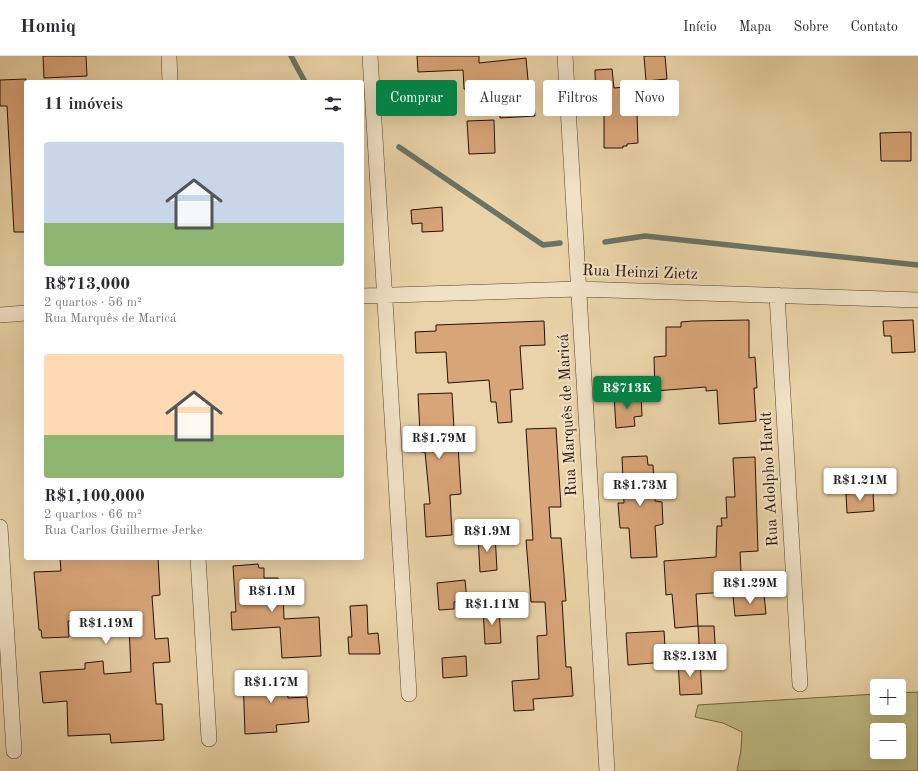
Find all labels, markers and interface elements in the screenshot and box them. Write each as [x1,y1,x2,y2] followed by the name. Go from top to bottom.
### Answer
[20,18,76,37] text: Homiq
[683,20,717,34] text: Início
[739,20,771,34] text: Mapa
[793,20,828,34] text: Sobre
[850,20,898,34] text: Contato
[376,80,457,116] chip: Comprar
[465,80,535,116] chip: Alugar
[543,80,612,116] chip: Filtros
[620,80,679,116] chip: Novo
[322,93,344,115] icon: filters
[44,96,123,113] text: 11 imóveis
[158,168,230,240] icon: home
[582,263,698,283] street label: Rua Heinzi Zietz
[44,276,130,293] text: R$713,000
[44,296,142,309] text: 2 quartos · 56 m²
[44,312,176,325] text: Rua Marquês de Maricá
[556,333,580,497] street label: Rua Marquês de Maricá
[594,376,660,410] pin: R$713K
[158,380,230,452] icon: home
[602,382,652,395] text: R$713K
[758,410,782,547] street label: Rua Adolpho Hardt
[402,426,476,460] pin: R$1.79M
[412,432,466,445] text: R$1.79M
[823,468,897,502] pin: R$1.21M
[603,473,677,507] pin: R$1.73M
[833,474,887,487] text: R$1.21M
[613,479,667,492] text: R$1.73M
[44,488,145,505] text: R$1,100,000
[44,508,142,521] text: 2 quartos · 66 m²
[454,519,520,553] pin: R$1.9M
[44,524,203,537] text: Rua Carlos Guilherme Jerke
[463,525,511,538] text: R$1.9M
[713,571,787,605] pin: R$1.29M
[723,577,777,590] text: R$1.29M
[239,579,305,613] pin: R$1.1M
[248,585,296,598] text: R$1.1M
[455,592,529,626] pin: R$1.11M
[465,598,519,611] text: R$1.11M
[69,611,143,645] pin: R$1.19M
[79,617,133,630] text: R$1.19M
[653,644,727,678] pin: R$2.13M
[663,650,717,663] text: R$2.13M
[234,670,308,704] pin: R$1.17M
[244,676,298,689] text: R$1.17M
[870,679,906,759] map controls
[870,679,906,715] button: +
[870,723,906,759] button: −

